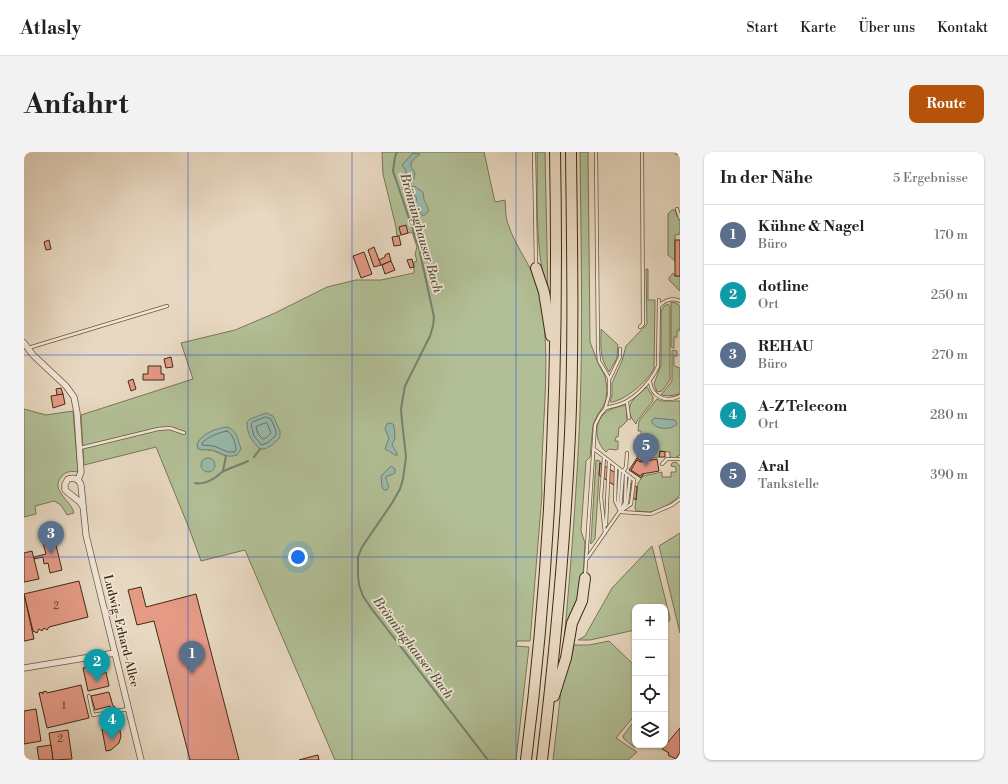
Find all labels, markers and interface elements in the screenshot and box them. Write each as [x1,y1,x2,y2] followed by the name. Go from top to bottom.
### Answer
[20,16,81,40] text: Atlasly
[746,19,778,37] text: Start
[800,19,836,37] text: Karte
[858,19,915,37] text: Über uns
[937,19,988,37] text: Kontakt
[909,85,984,123] button: Route
[24,87,128,122] text: Anfahrt
[720,167,813,189] text: In der Nähe
[893,170,968,186] text: 5 Ergebnisse
[396,171,446,295] water label: Brönninghauser Bach
[758,217,864,236] text: Kühne & Nagel
[730,227,736,243] text: 1
[934,227,968,243] text: 170 m
[758,236,787,252] text: Büro
[758,277,809,296] text: dotline
[729,287,737,303] text: 2
[931,287,968,303] text: 250 m
[758,296,779,312] text: Ort
[758,337,814,356] text: REHAU
[729,347,737,363] text: 3
[932,347,968,363] text: 270 m
[758,356,787,372] text: Büro
[758,397,847,416] text: A-Z Telecom
[729,407,737,423] text: 4
[930,407,968,423] text: 280 m
[758,416,779,432] text: Ort
[633,433,659,466] pin: 5
[758,457,789,476] text: Aral
[729,467,737,483] text: 5
[930,467,968,483] text: 390 m
[758,476,819,492] text: Tankstelle
[38,521,64,554] pin: 3
[288,547,308,567] your location
[100,573,142,689] street label: Ludwig-Erhard-Allee
[369,593,457,703] water label: Brönninghauser Bach
[53,600,59,612] house number: 2
[632,604,668,748] map controls
[632,604,668,640] button: +
[632,640,668,676] button: −
[179,641,205,674] pin: 1
[84,649,110,682] pin: 2
[632,676,668,712] button: locate
[62,700,67,712] house number: 1
[99,707,125,740] pin: 4
[632,712,668,748] button: layers
[57,733,63,745] house number: 2

